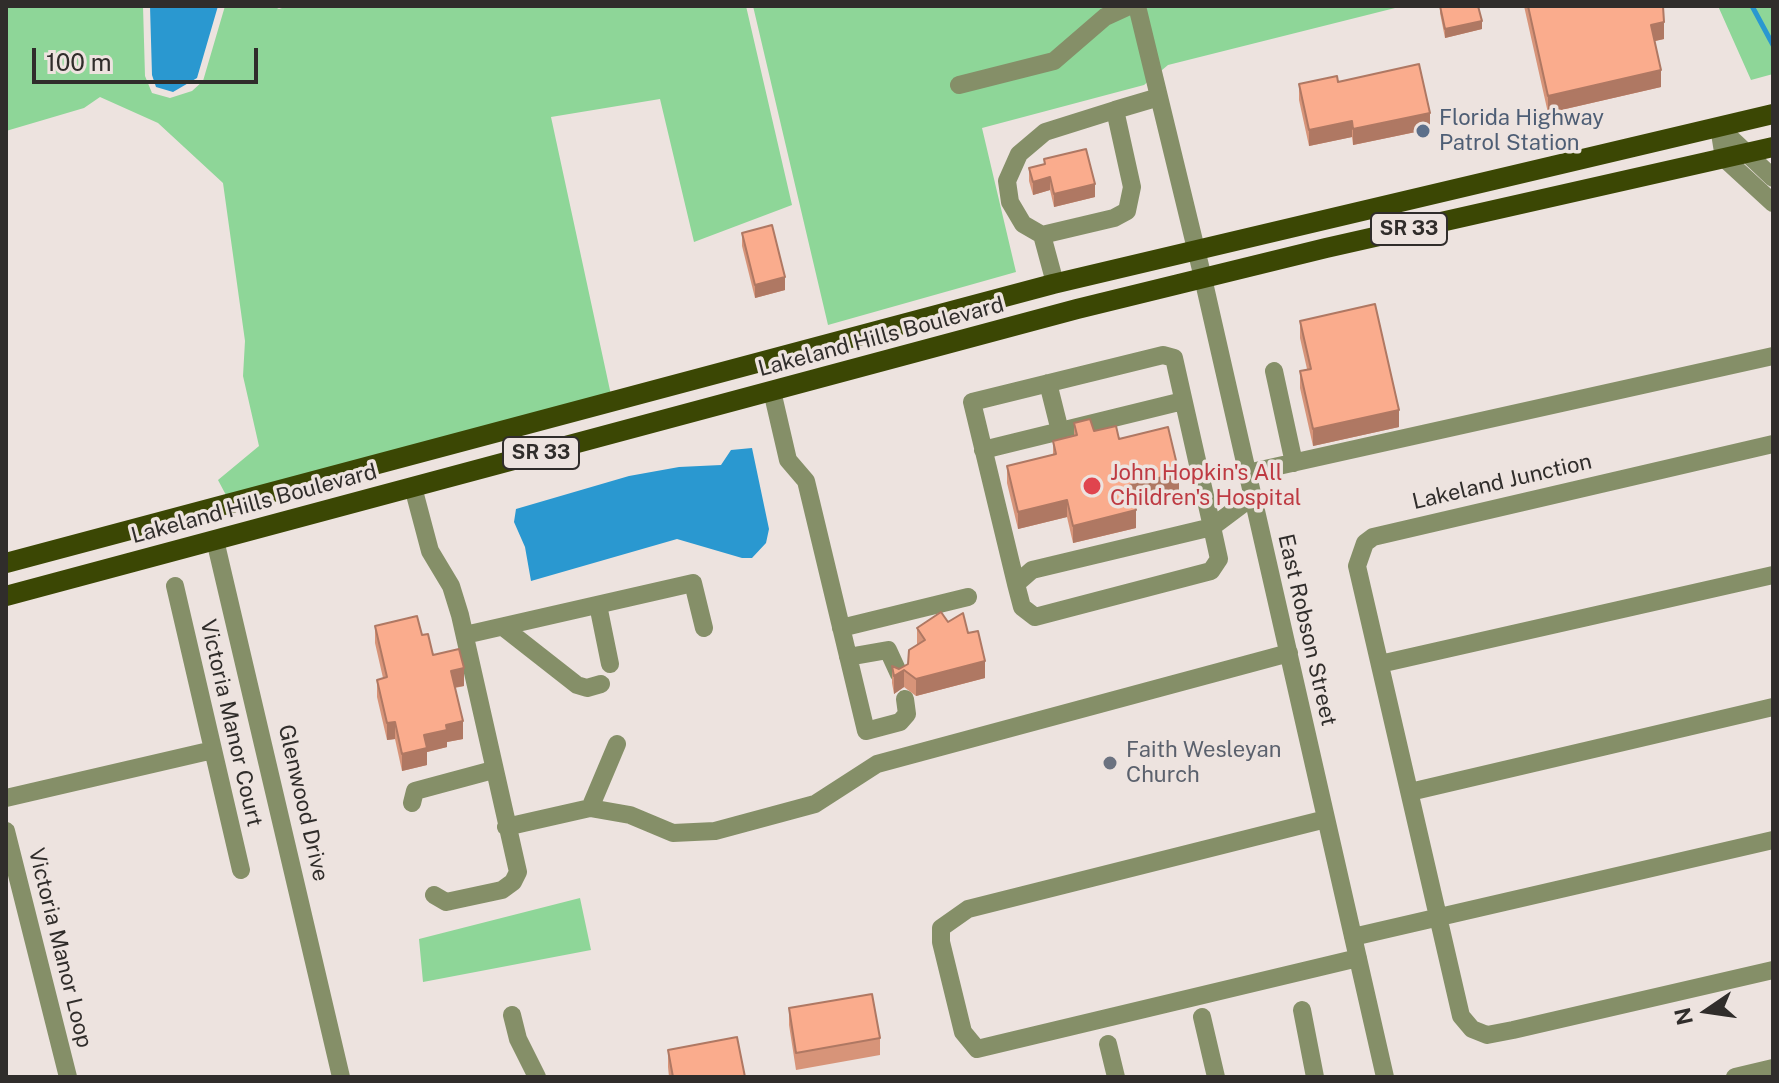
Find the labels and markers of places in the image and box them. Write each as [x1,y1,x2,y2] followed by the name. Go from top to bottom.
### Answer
[1439,105,1604,156] place label: Florida Highway Patrol Station
[1414,122,1432,140] marker: Florida Highway Patrol Station
[1110,460,1302,512] place label: John Hopkin's All Children's Hospital
[1081,475,1103,497] marker: John Hopkin's All Children's Hospital
[1126,737,1281,788] place label: Faith Wesleyan Church
[1101,754,1119,772] marker: Faith Wesleyan Church

